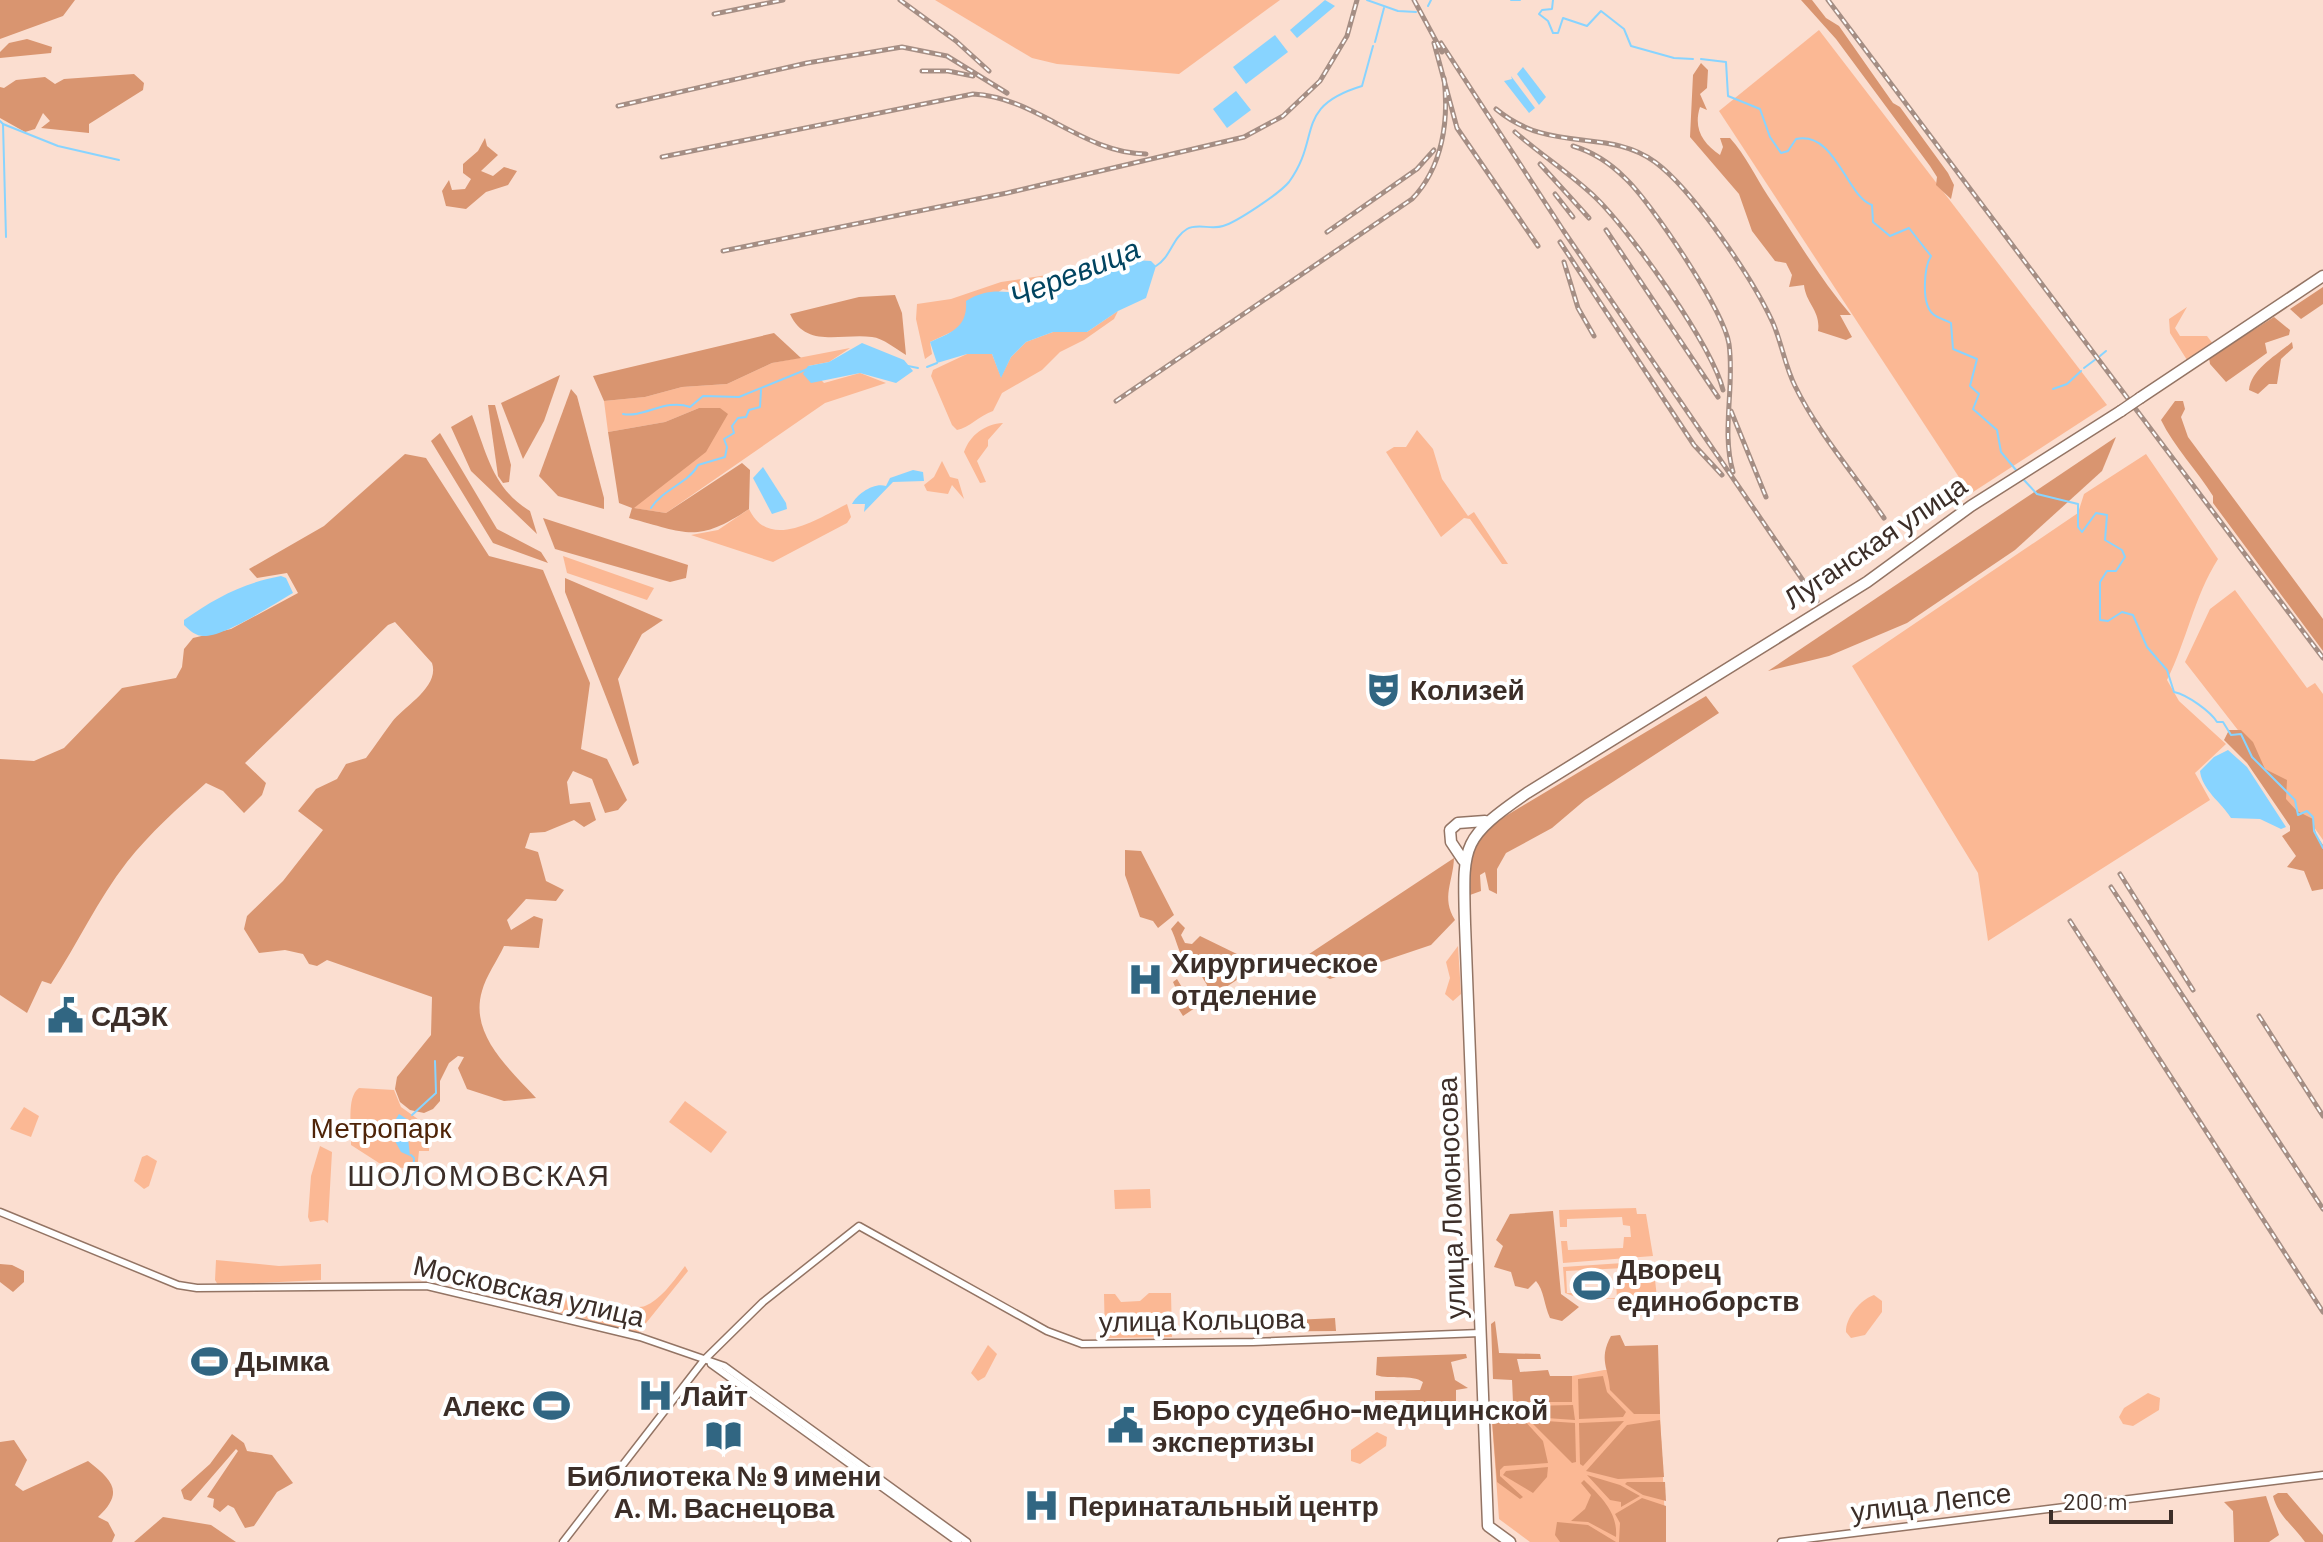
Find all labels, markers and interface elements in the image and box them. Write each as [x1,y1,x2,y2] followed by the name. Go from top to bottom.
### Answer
[1004,229,1144,313] water label: Черевица
[1776,467,1973,615] street label: Луганская улица
[1365,671,1403,709] theatre icon: Колизей
[1410,672,1525,706] place label: Колизей
[1171,945,1378,1011] place label: Хирургическое отделение
[1126,960,1164,998] hospital icon: Хирургическое отделение
[46,997,84,1035] public building icon: СДЭК
[91,998,169,1032] place label: СДЭК
[1429,1076,1471,1320] street label: улица Ломоносова
[311,1110,452,1144] park label: Метропарк
[347,1156,611,1192] district label: ШОЛОМОВСКАЯ
[410,1247,648,1333] street label: Московская улица
[1617,1251,1800,1317] place label: Дворец единоборств
[1572,1266,1610,1304] sports icon: Дворец единоборств
[1099,1300,1306,1338] street label: улица Кольцова
[190,1342,228,1380] sports icon: Дымка
[235,1343,330,1377] place label: Дымка
[636,1377,674,1415] hospital icon: Лайт
[681,1378,748,1412] place label: Лайт
[532,1387,570,1425] sports icon: Алекс
[443,1388,525,1422] place label: Алекс
[1152,1392,1548,1458] place label: Бюро судебно-медицинской экспертизы
[1107,1407,1145,1445] public building icon: Бюро судебно-медицинской экспертизы
[705,1417,743,1455] library icon: Библиотека № 9 имени А. М. Васнецова
[567,1458,881,1524] place label: Библиотека № 9 имени А. М. Васнецова
[1849,1474,2013,1528] street label: улица Лепсе
[2051,1474,2171,1524] scale bar
[2063,1486,2128,1515] text: 200 m
[1023,1487,1061,1525] hospital icon: Перинатальный центр
[1068,1488,1379,1522] place label: Перинатальный центр

